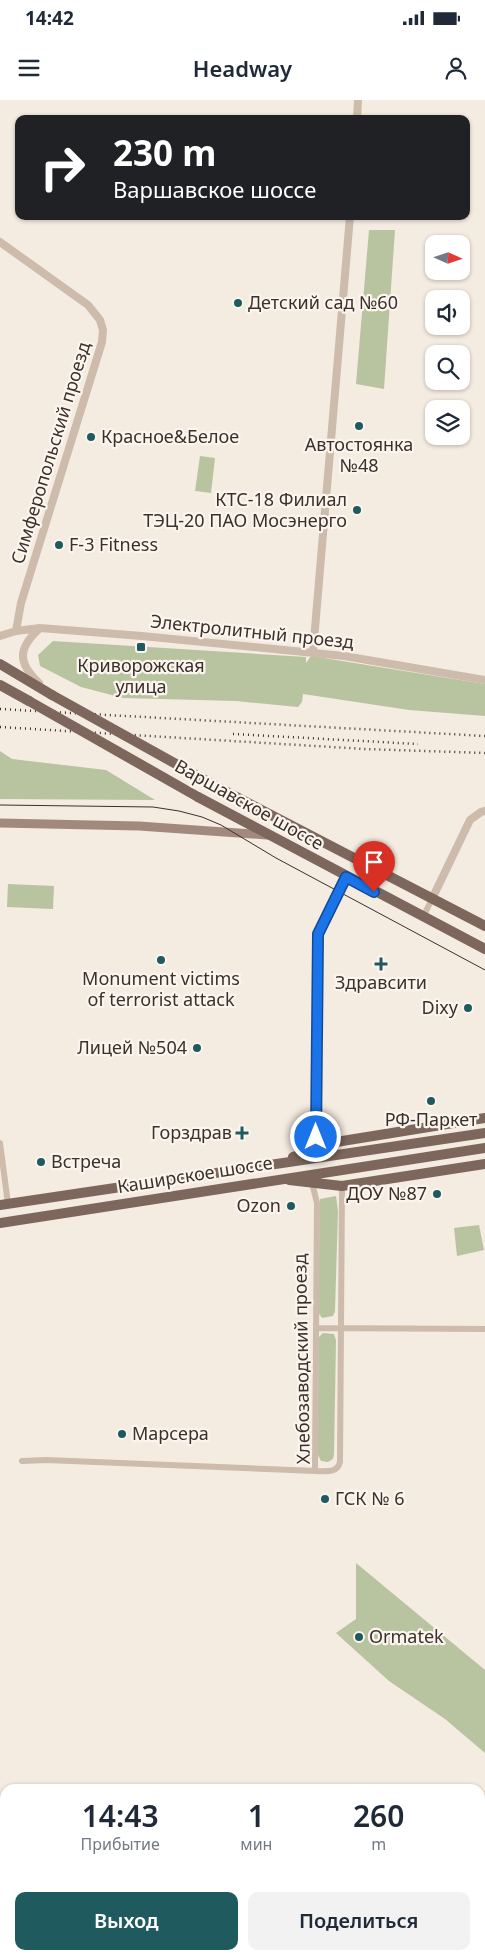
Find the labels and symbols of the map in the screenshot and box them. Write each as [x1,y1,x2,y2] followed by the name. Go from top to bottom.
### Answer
[425,235,470,280] north arrow
[248,290,398,314] place label: Детский сад №60
[232,297,244,309] marker: Детский сад №60
[5,339,95,567] street label: Симферопольский проезд
[353,420,365,432] marker: Автостоянка №48
[101,424,239,448] place label: Красное&Белое
[85,431,97,443] marker: Красное&Белое
[305,432,413,477] place label: Автостоянка №48
[143,487,347,532] place label: КТС-18 Филиал ТЭЦ-20 ПАО Мосэнерго
[351,504,363,516] marker: КТС-18 Филиал ТЭЦ-20 ПАО Мосэнерго
[69,532,158,556] place label: F-3 Fitness
[53,539,65,551] marker: F-3 Fitness
[149,608,355,654] street label: Электролитный проезд
[135,641,147,653] marker: Криворожская улица
[77,653,205,698] place label: Криворожская улица
[171,753,328,855] street label: Варшавское шоссе
[353,841,395,892] pin
[155,954,167,966] marker: Monument victims of terrorist attack
[375,958,387,970] marker: Здравсити
[82,966,240,1011] place label: Monument victims of terrorist attack
[335,970,427,994] place label: Здравсити
[422,995,459,1019] place label: Dixy
[462,1002,474,1014] marker: Dixy
[77,1035,187,1059] place label: Лицей №504
[191,1042,203,1054] marker: Лицей №504
[425,1095,437,1107] marker: РФ-Паркет
[385,1107,478,1131] place label: РФ-Паркет
[289,1110,341,1162] position arrow
[151,1120,232,1144] place label: Горздрав
[236,1127,248,1139] marker: Горздрав
[51,1149,121,1173] place label: Встреча
[116,1150,274,1198] street label: Каширское шоссе
[35,1156,47,1168] marker: Встреча
[346,1181,427,1205] place label: ДОУ №87
[431,1188,443,1200] marker: ДОУ №87
[236,1193,281,1217] place label: Ozon
[285,1200,297,1212] marker: Ozon
[287,1253,315,1464] street label: Хлебозаводский проезд
[132,1421,209,1445] place label: Марсера
[116,1428,128,1440] marker: Марсера
[335,1486,405,1510] place label: ГСК № 6
[319,1493,331,1505] marker: ГСК № 6
[369,1624,444,1648] place label: Ormatek
[353,1631,365,1643] marker: Ormatek

